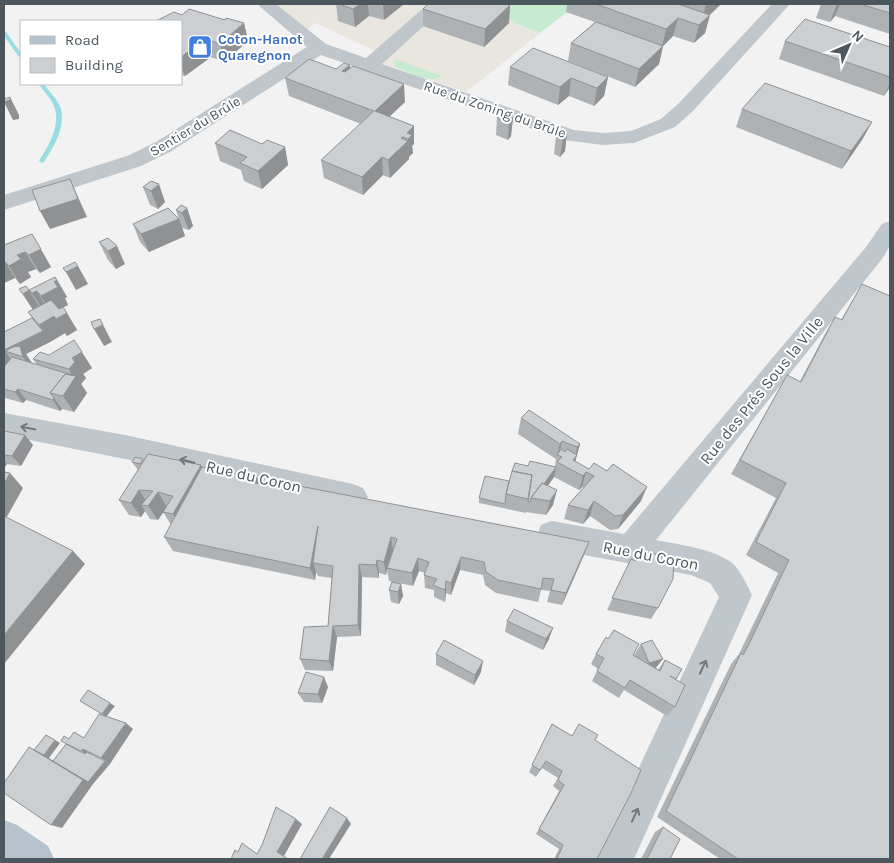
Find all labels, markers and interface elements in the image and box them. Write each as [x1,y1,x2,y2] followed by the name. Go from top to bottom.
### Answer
[20,20,182,85] legend
[824,20,874,70] north arrow
[848,27,867,46] text: N
[65,31,100,49] text: Road
[218,31,303,64] place label: Coton-Hanot Quaregnon
[187,34,213,60] shop icon: Coton-Hanot Quaregnon
[65,56,123,74] text: Building
[421,77,568,142] street label: Rue du Zoning du Brûle
[147,93,244,160] street label: Sentier du Brûle
[696,313,827,468] street label: Rue des Prés Sous la Ville
[20,423,36,433] one-way arrow
[179,456,195,465] one-way arrow
[204,456,303,497] street label: Rue du Coron
[601,537,700,574] street label: Rue du Coron
[699,660,708,675] one-way arrow
[631,808,641,823] one-way arrow

